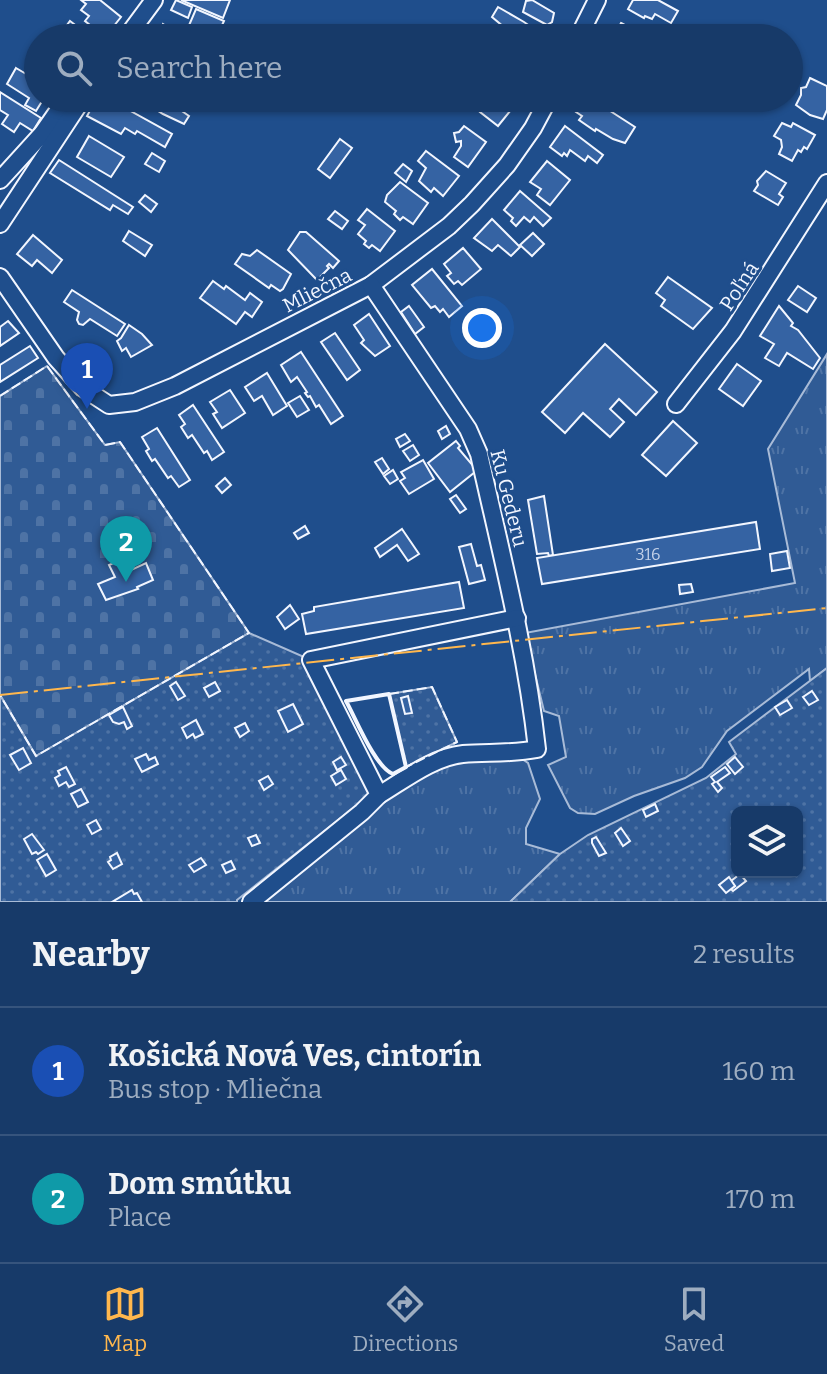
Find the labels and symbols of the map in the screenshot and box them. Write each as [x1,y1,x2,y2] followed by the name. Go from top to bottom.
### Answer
[714,257,764,315] street label: Poľná
[279,262,355,318] street label: Mliečna
[462,308,502,348] your location
[61,343,113,409] pin: 1
[485,447,533,549] street label: Ku Gederu
[100,516,152,582] pin: 2
[635,545,661,564] house number: 316

